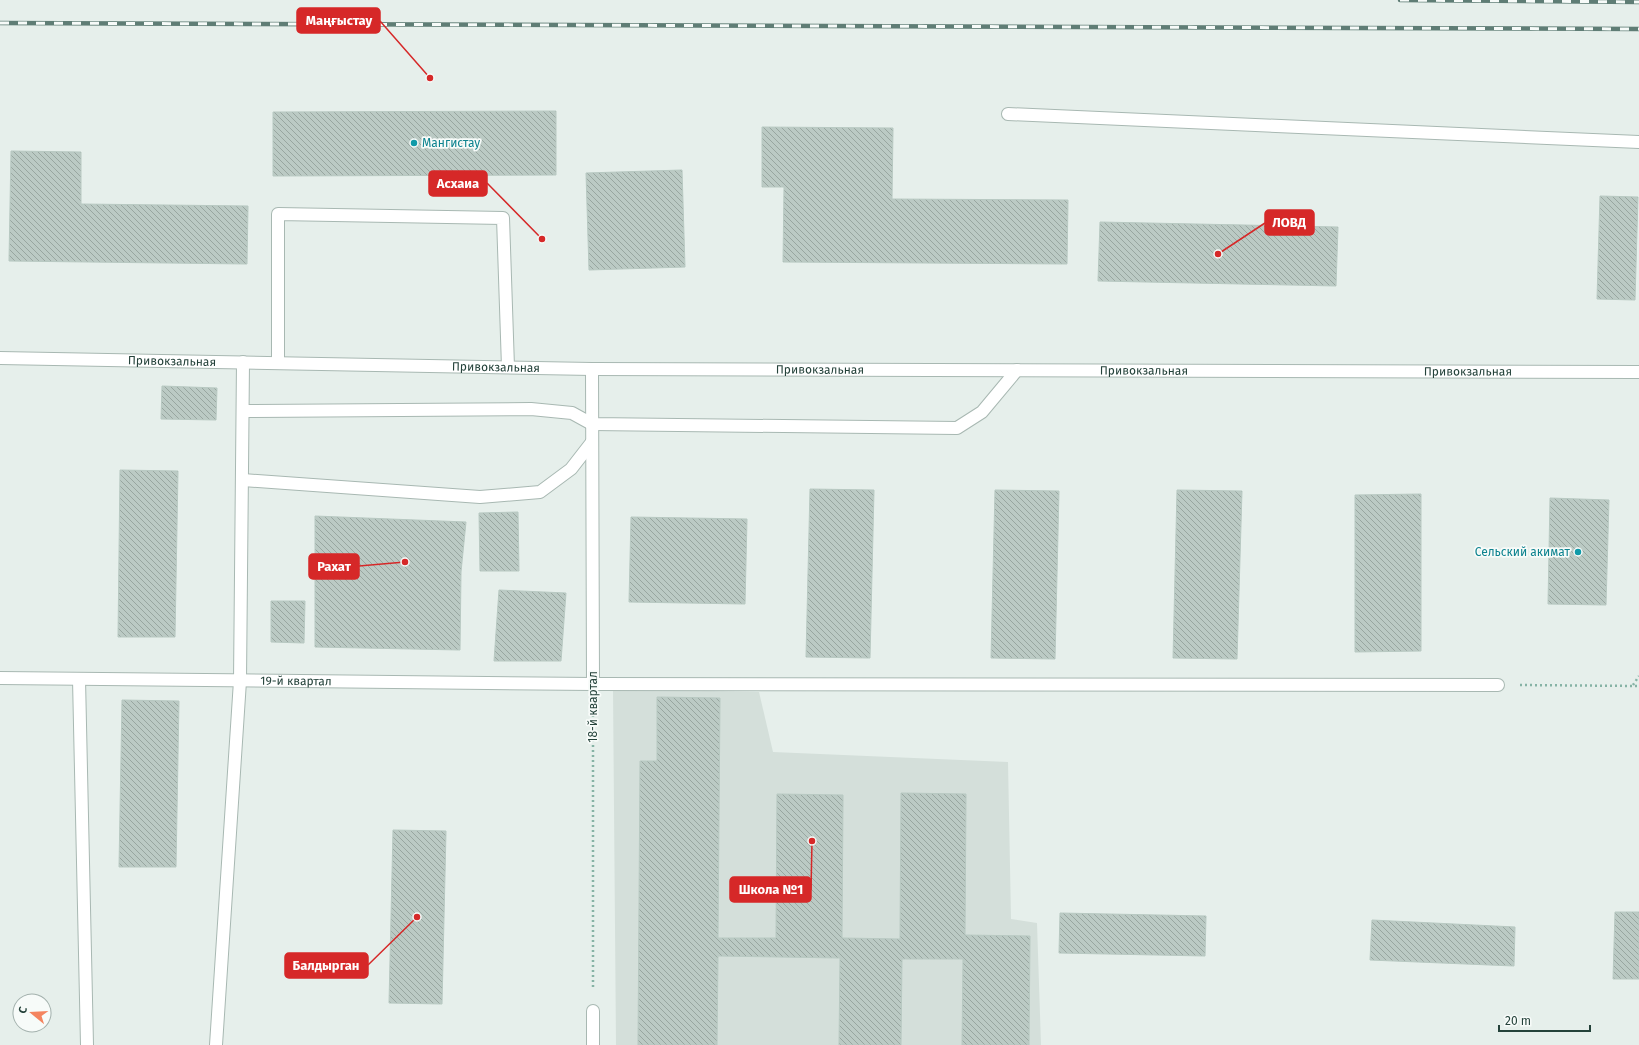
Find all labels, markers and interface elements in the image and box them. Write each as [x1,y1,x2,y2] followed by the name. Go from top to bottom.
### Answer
[297,8,380,33] callout: Маңғыстау
[306,13,372,28] text: Маңғыстау
[422,136,480,150] place label: Мангистау
[409,138,419,148] marker: Мангистау
[429,171,487,196] callout: Асхаиа
[436,176,479,191] text: Асхаиа
[1265,210,1314,235] callout: ЛОВД
[1272,215,1307,230] text: ЛОВД
[128,353,216,369] street label: Привокзальная
[452,359,540,375] street label: Привокзальная
[776,363,864,377] street label: Привокзальная
[1100,363,1188,378] street label: Привокзальная
[1424,364,1512,379] street label: Привокзальная
[1475,545,1571,559] place label: Сельский акимат
[1573,547,1583,557] marker: Сельский акимат
[309,554,359,579] callout: Рахат
[317,559,352,574] text: Рахат
[586,671,600,743] street label: 18-й квартал
[260,674,332,688] street label: 19-й квартал
[730,877,811,902] callout: Школа №1
[739,882,803,897] text: Школа №1
[285,953,368,978] callout: Балдырган
[292,958,360,973] text: Балдырган
[12,993,52,1033] north arrow
[16,1004,30,1015] text: С
[1499,1007,1590,1033] scale bar
[1505,1014,1531,1028] text: 20 m

